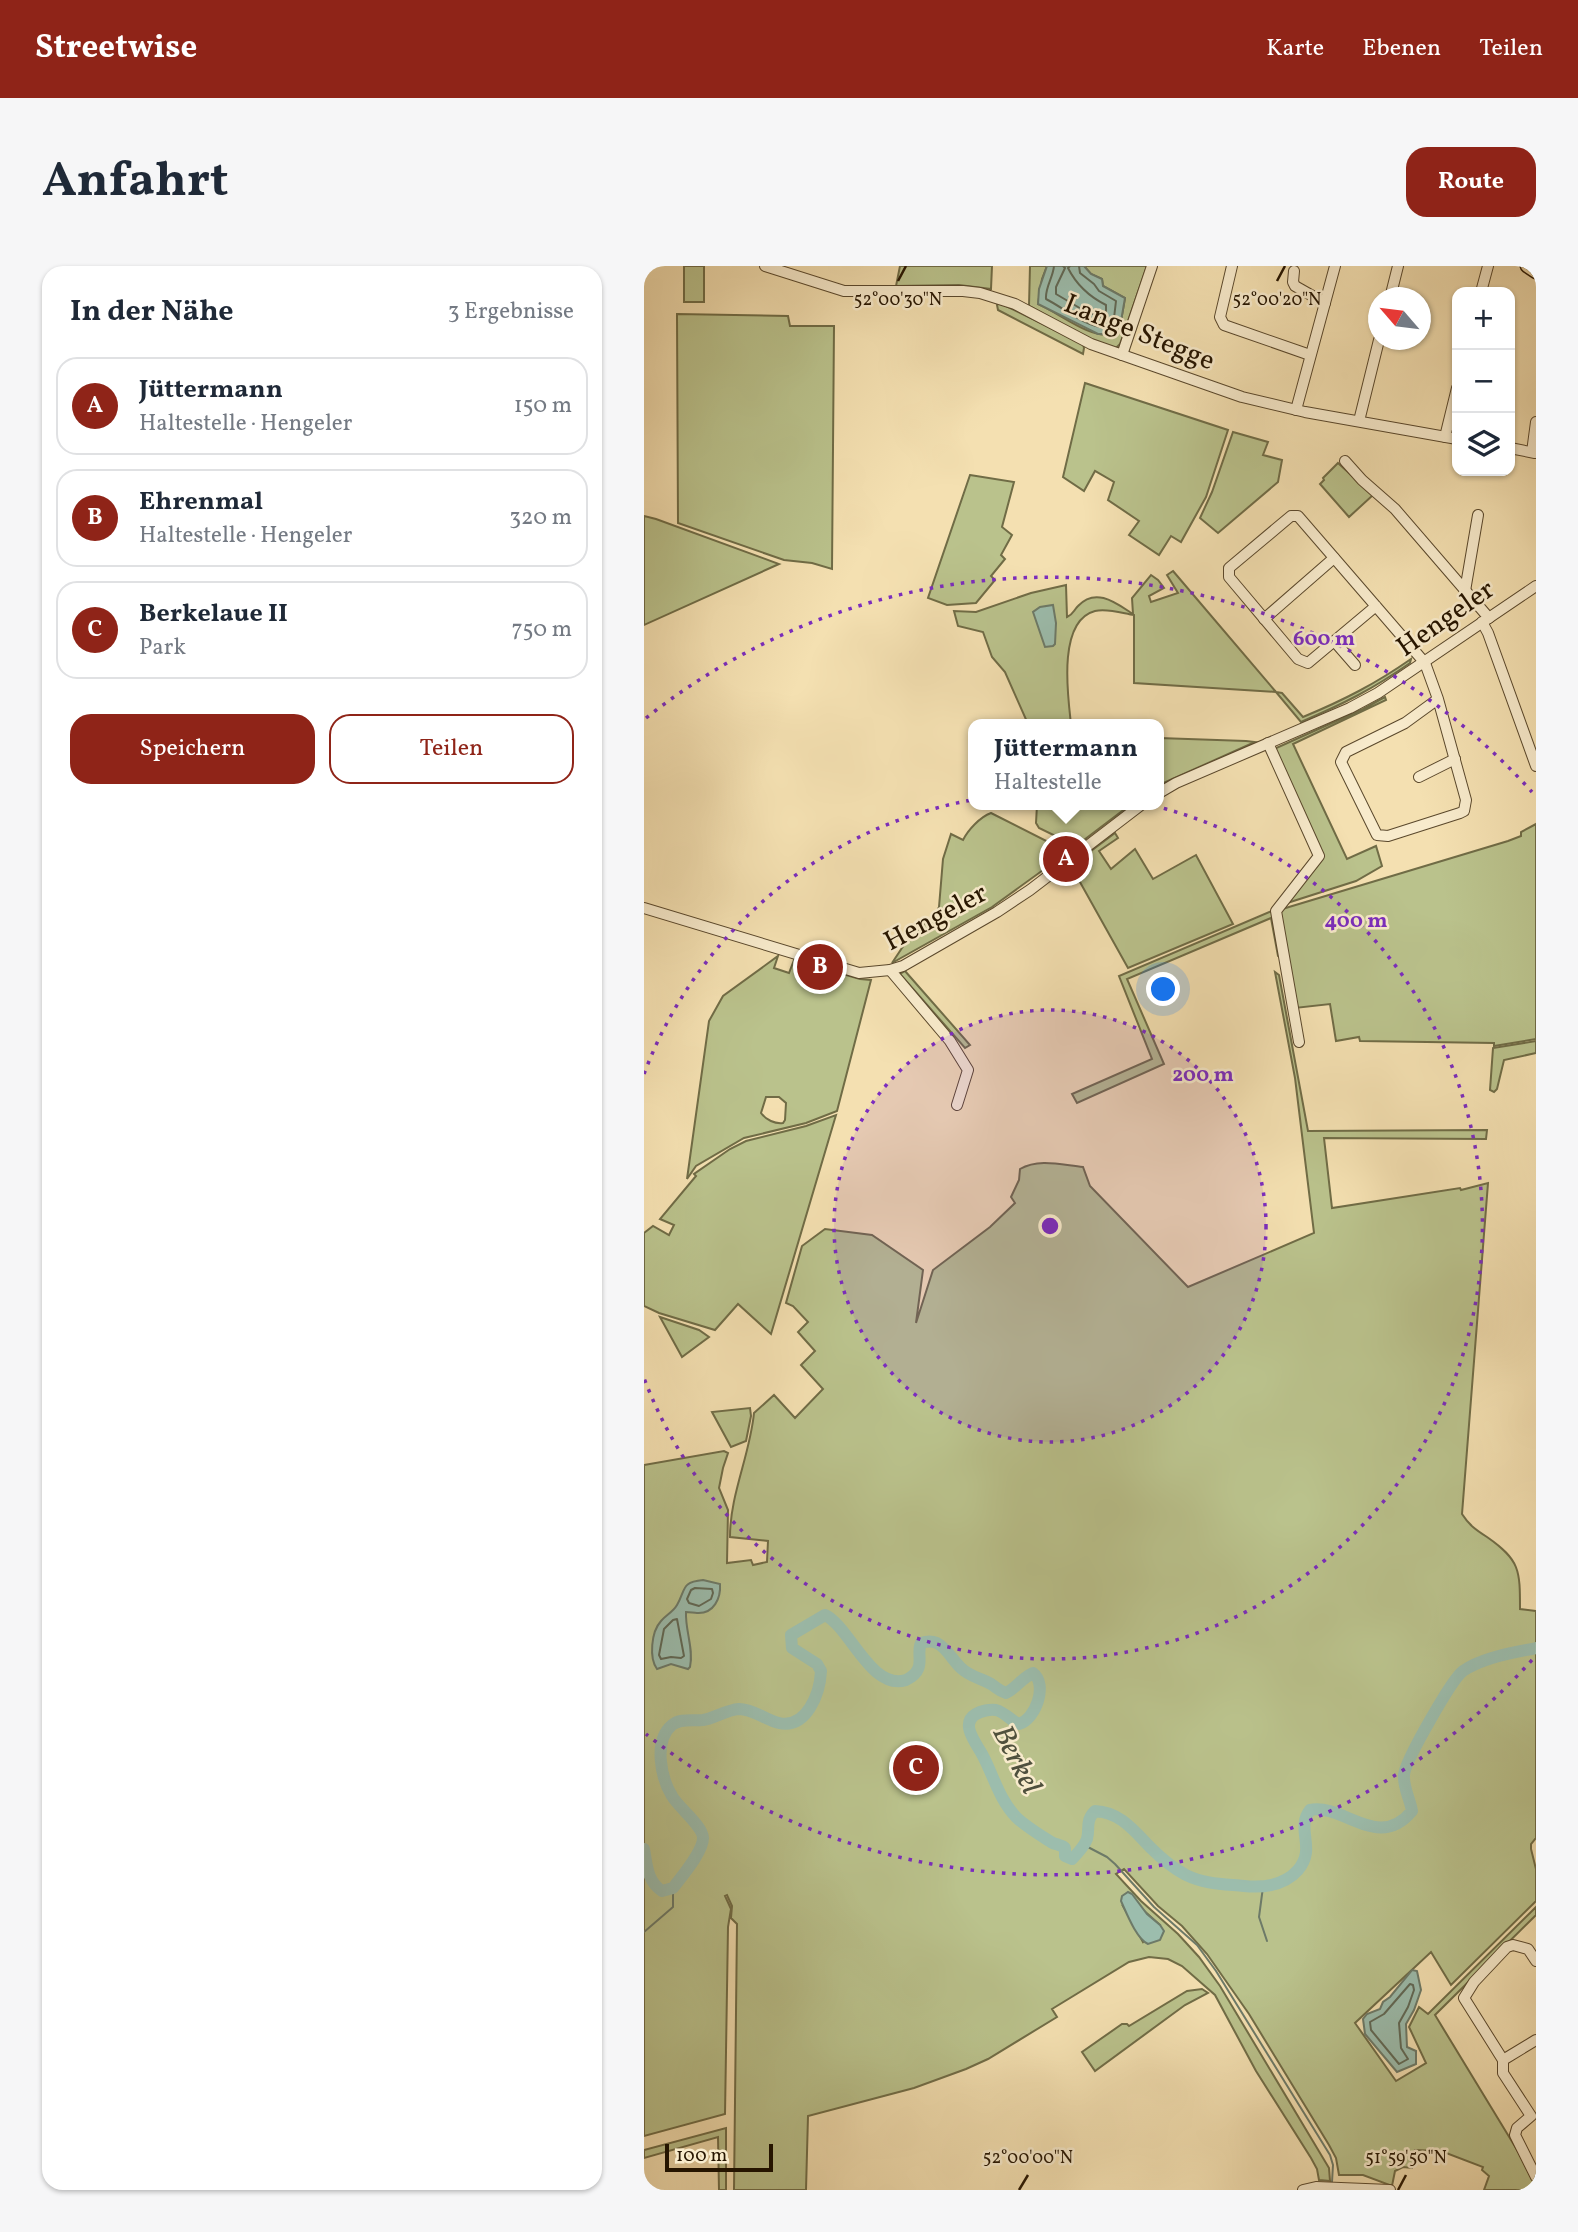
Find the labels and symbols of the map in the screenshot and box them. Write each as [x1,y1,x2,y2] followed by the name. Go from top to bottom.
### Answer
[1058,285,1220,381] street label: Lange Stegge
[1368,287,1431,350] north arrow
[854,288,942,313] text: 52°00'30"N
[1233,288,1321,313] text: 52°00'20"N
[1389,571,1503,667] street label: Hengeler
[1293,625,1355,654] text: 600 m
[1043,833,1089,885] pin: A
[877,874,995,962] street label: Hengeler
[1325,907,1387,936] text: 400 m
[797,941,843,993] pin: B
[1146,972,1180,1006] your location
[1172,1061,1234,1090] text: 200 m
[1038,1214,1062,1238] centre of rings
[981,1718,1051,1802] water label: Berkel
[893,1742,939,1794] pin: C
[665,2141,774,2173] scale bar
[983,2146,1073,2171] text: 52°00'00"N
[1365,2146,1447,2171] text: 51°59'50"N

